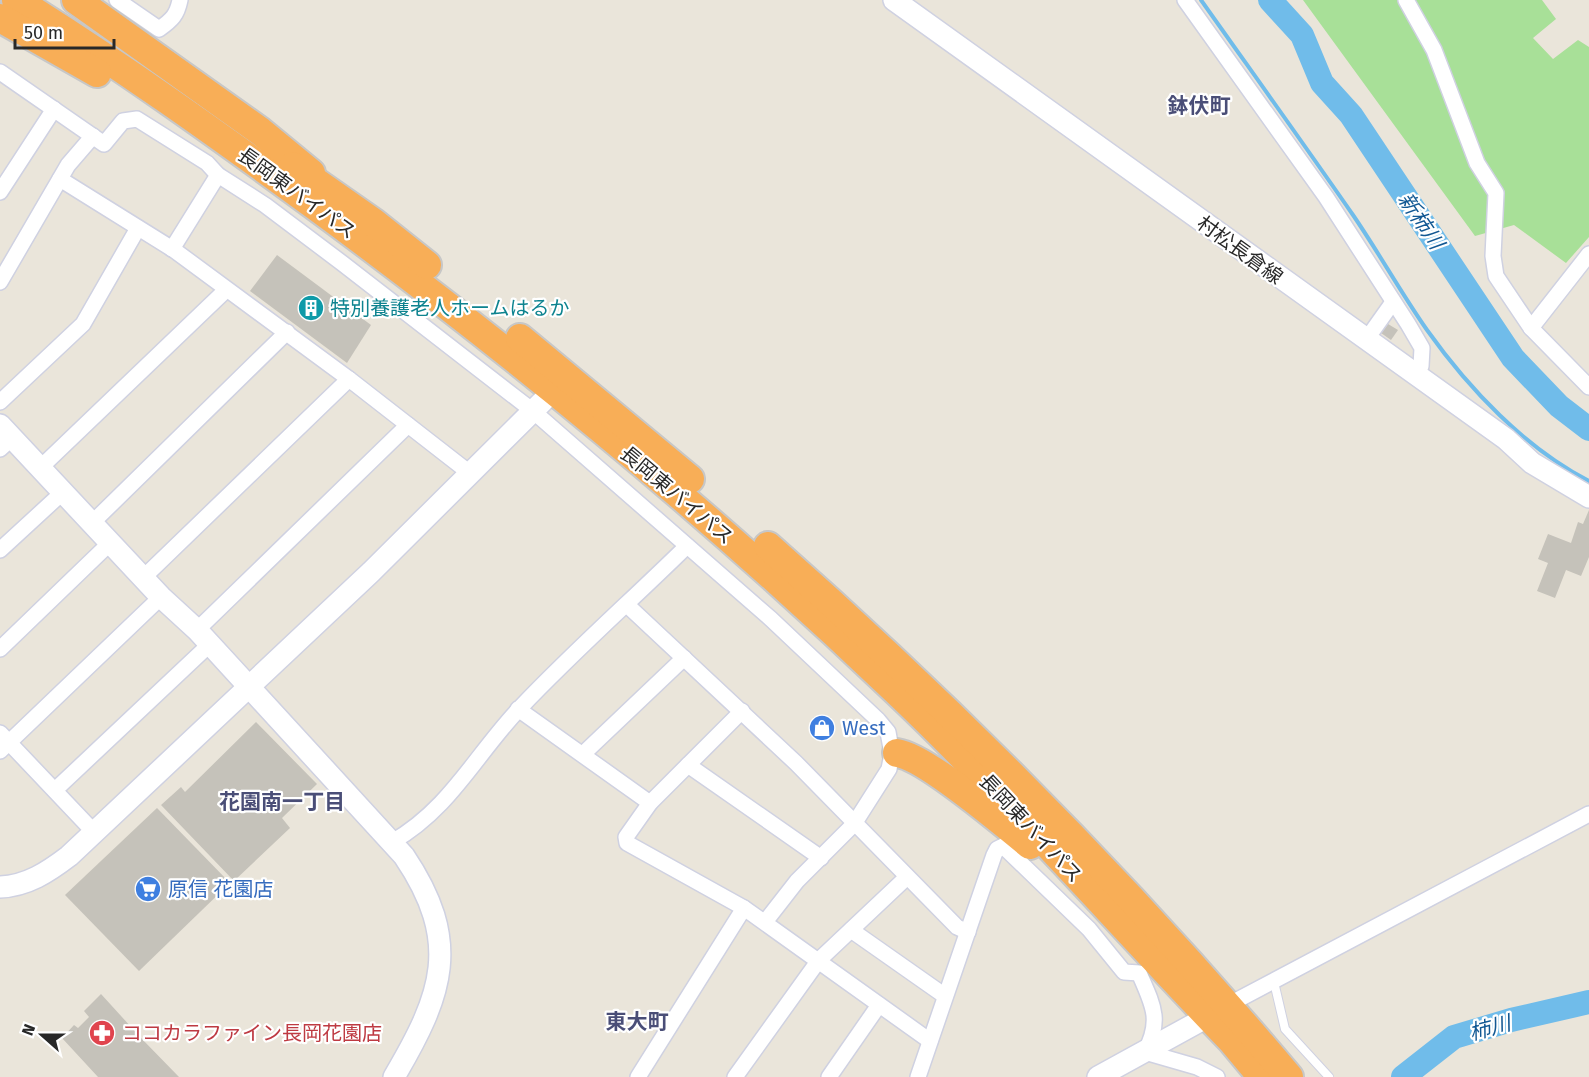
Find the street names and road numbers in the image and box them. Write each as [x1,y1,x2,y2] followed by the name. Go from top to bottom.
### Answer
[233,142,361,244] street label: 長岡東バイパス
[1192,211,1288,289] street label: 村松長倉線
[616,441,738,549] street label: 長岡東バイパス
[975,769,1087,887] street label: 長岡東バイパス

